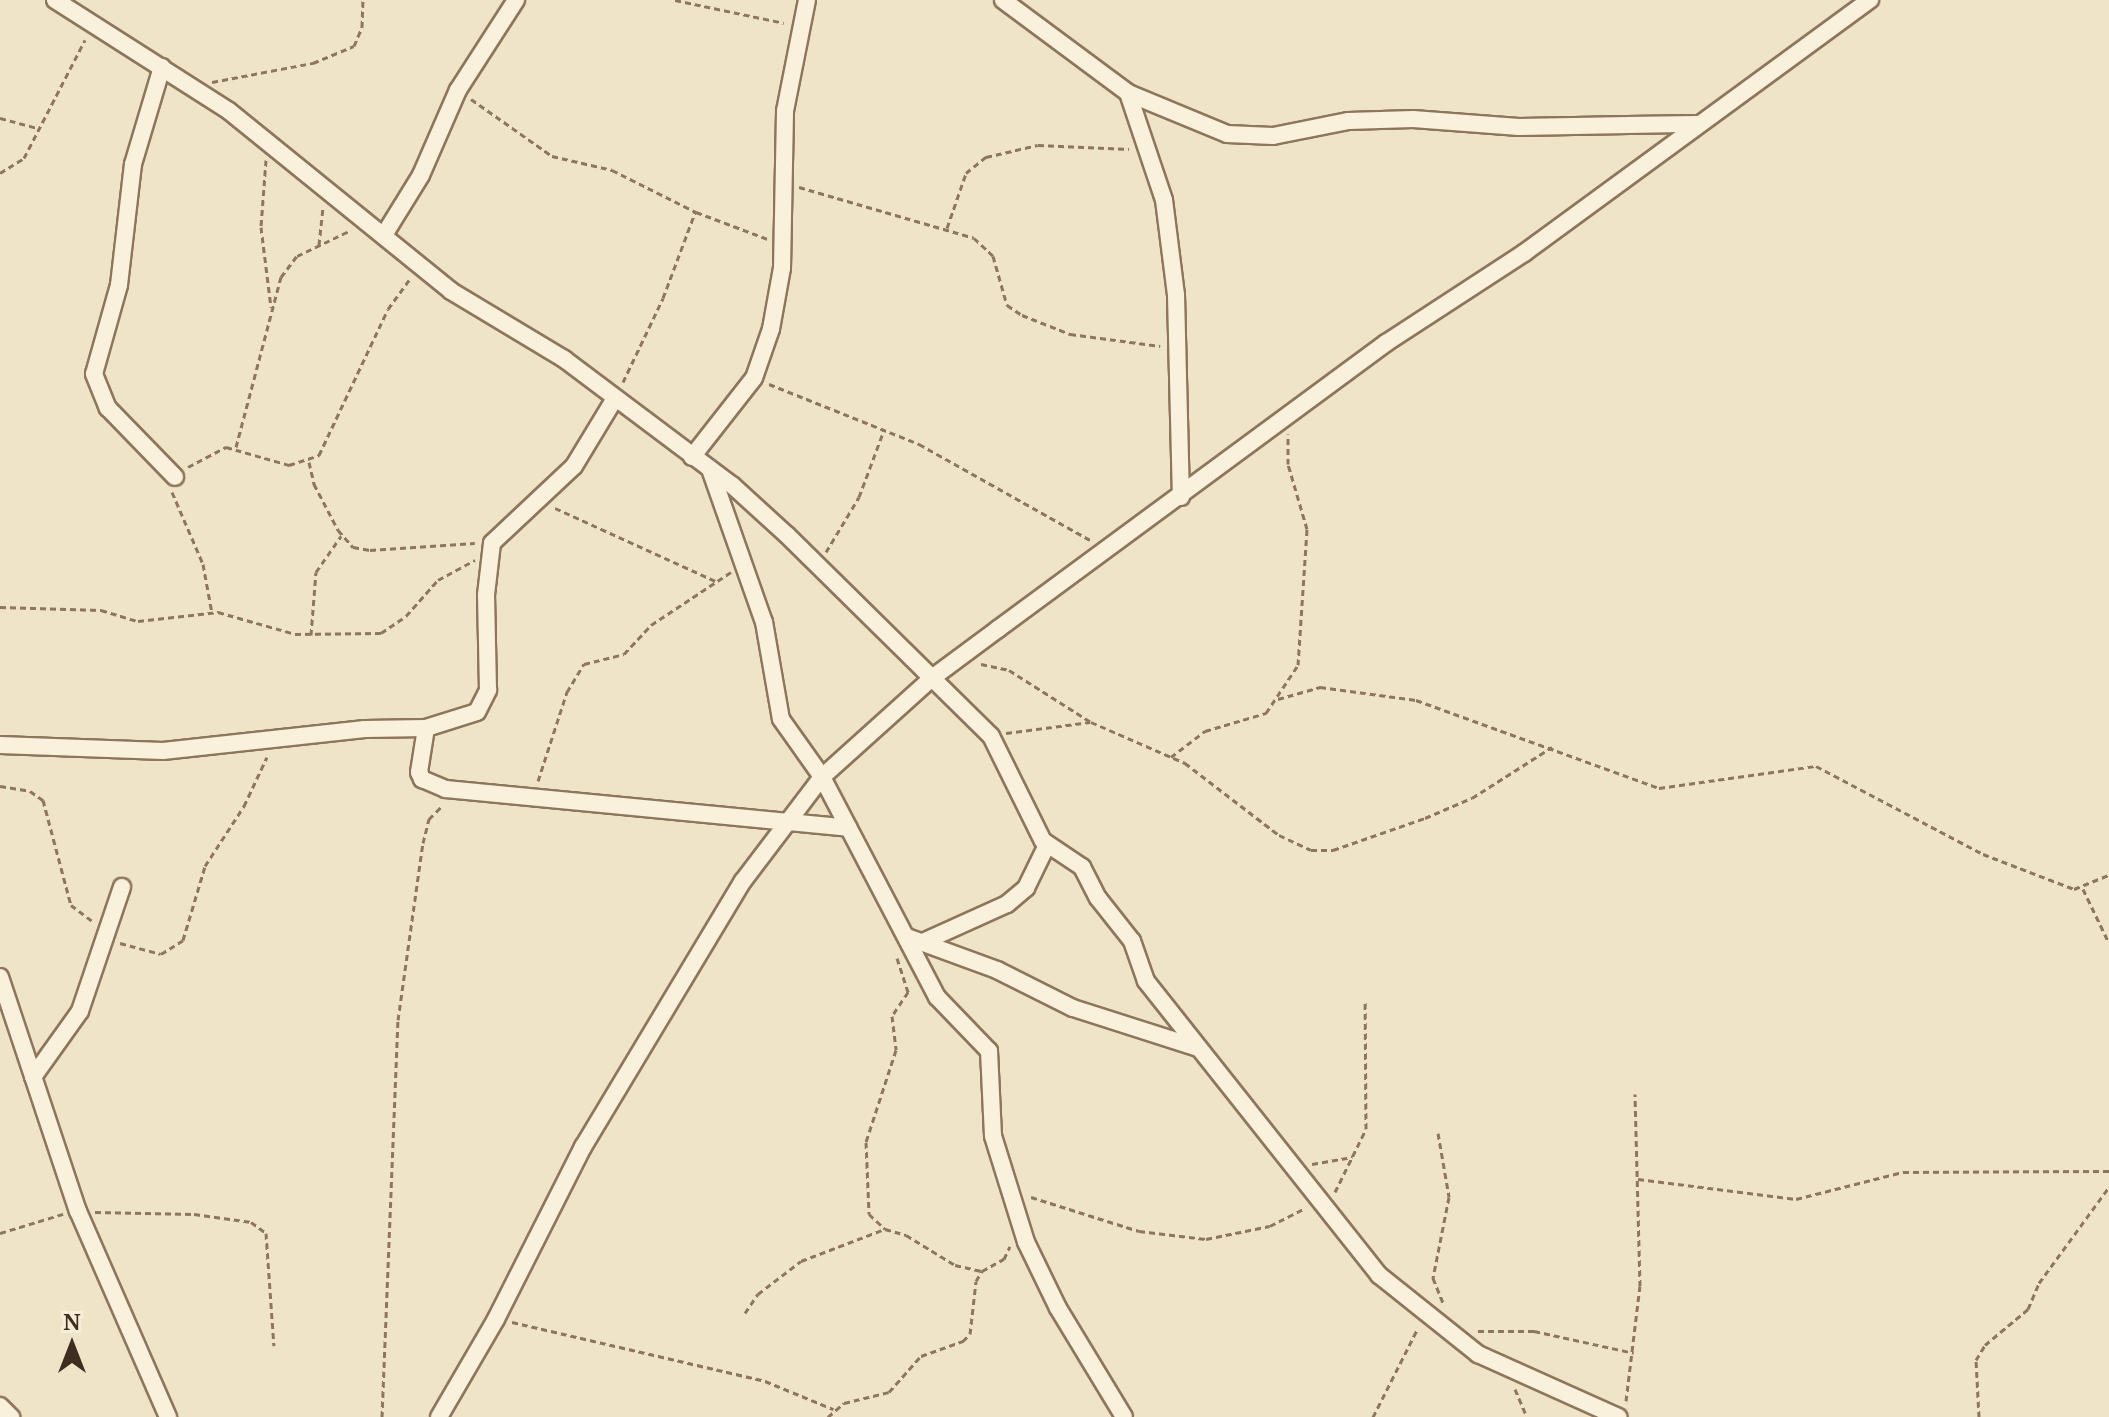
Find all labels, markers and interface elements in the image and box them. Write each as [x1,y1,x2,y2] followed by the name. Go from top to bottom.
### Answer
[32,1305,112,1385] north arrow
[63,1306,81,1336] text: N

